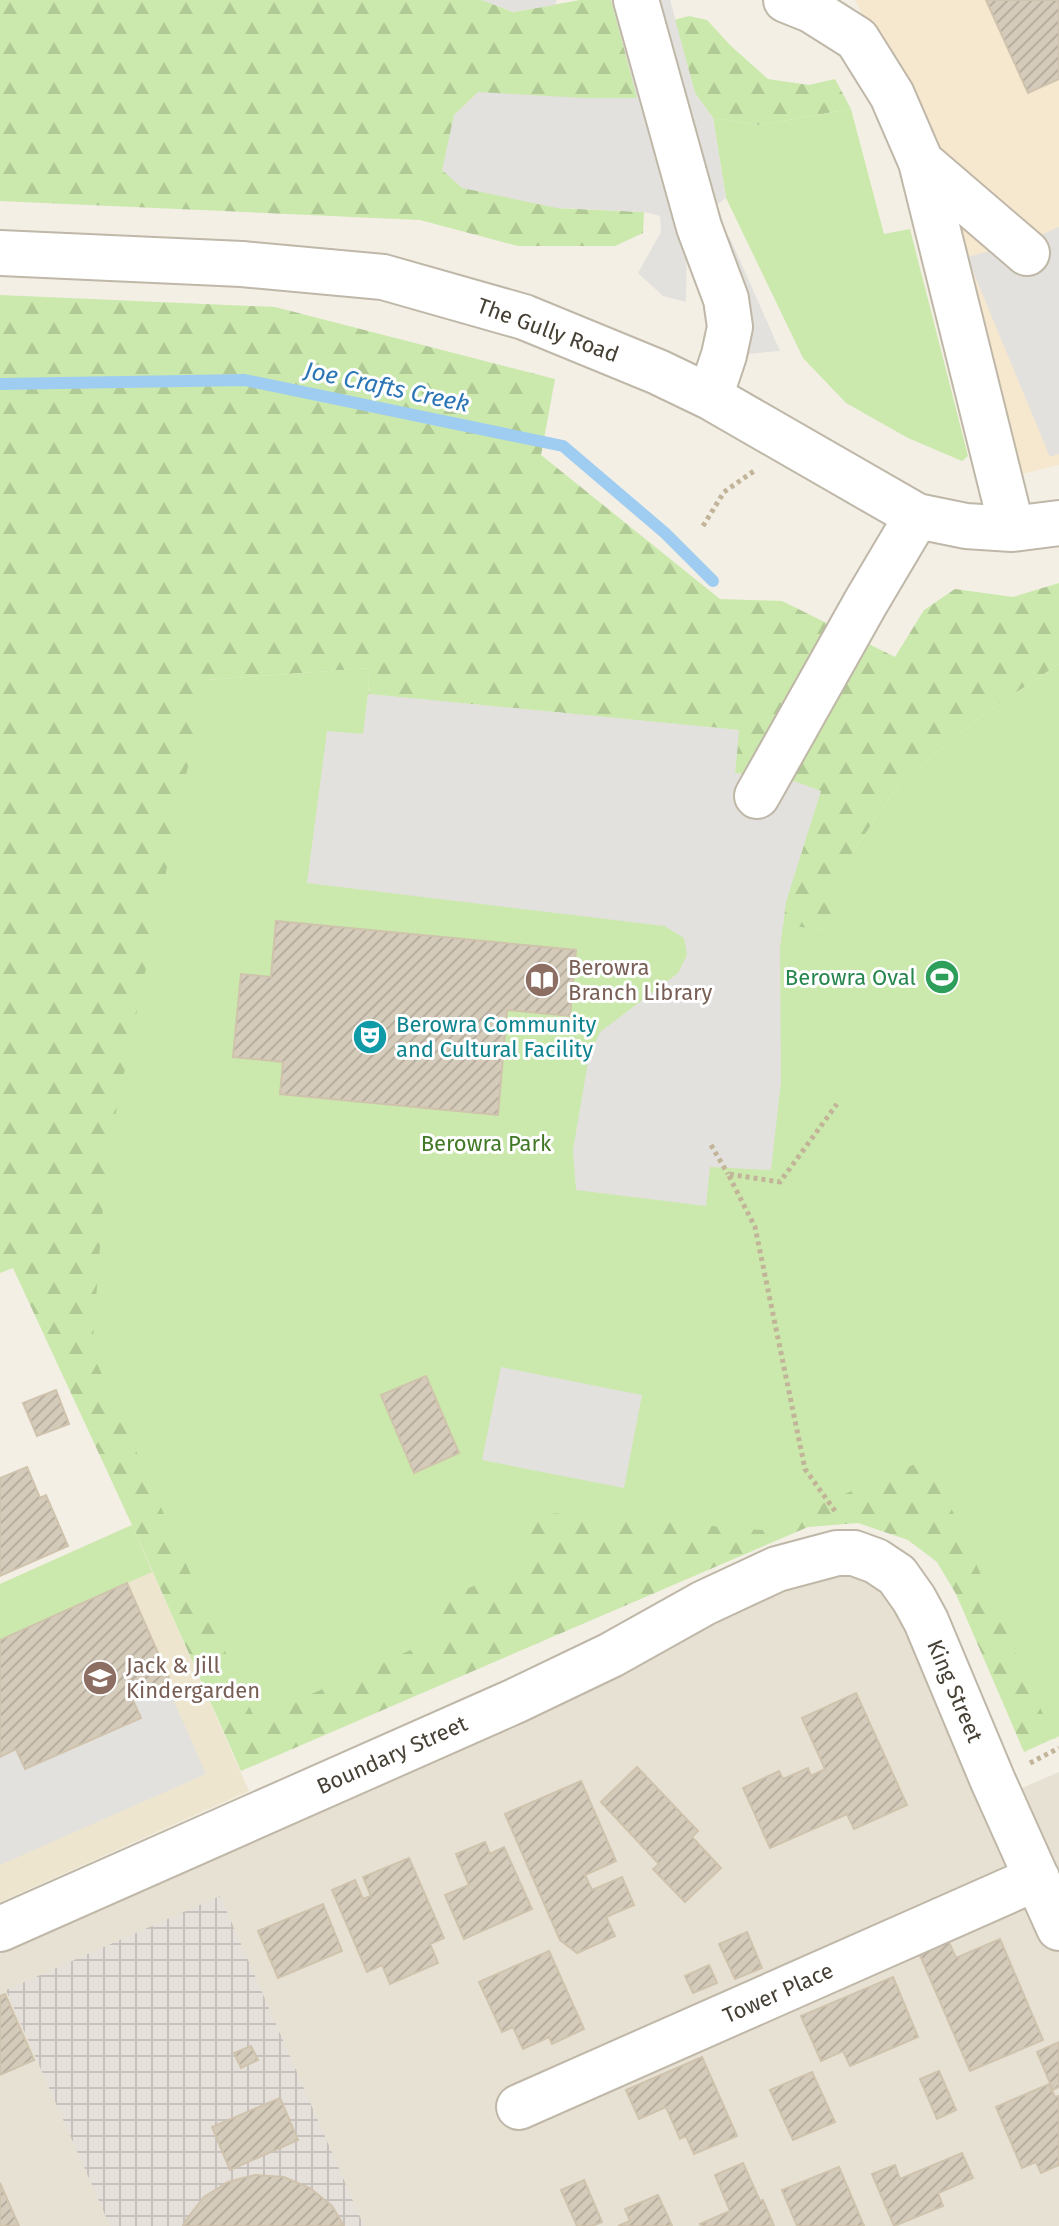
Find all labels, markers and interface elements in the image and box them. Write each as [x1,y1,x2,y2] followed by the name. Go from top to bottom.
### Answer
[473,292,623,368] street label: The Gully Road
[300,355,472,418] water label: Joe Crafts Creek
[568,954,713,1006] place label: Berowra Branch Library
[923,958,961,996] sports icon: Berowra Oval
[523,961,561,999] library icon: Berowra Branch Library
[785,964,916,991] place label: Berowra Oval
[396,1011,597,1063] place label: Berowra Community and Cultural Facility
[351,1018,389,1056] theatre icon: Berowra Community and Cultural Facility
[421,1130,552,1157] park label: Berowra Park
[921,1636,989,1746] street label: King Street
[126,1652,260,1704] place label: Jack & Jill Kindergarden
[81,1659,119,1697] school or university icon: Jack & Jill Kindergarden
[313,1710,471,1800] street label: Boundary Street
[719,1957,837,2029] street label: Tower Place

